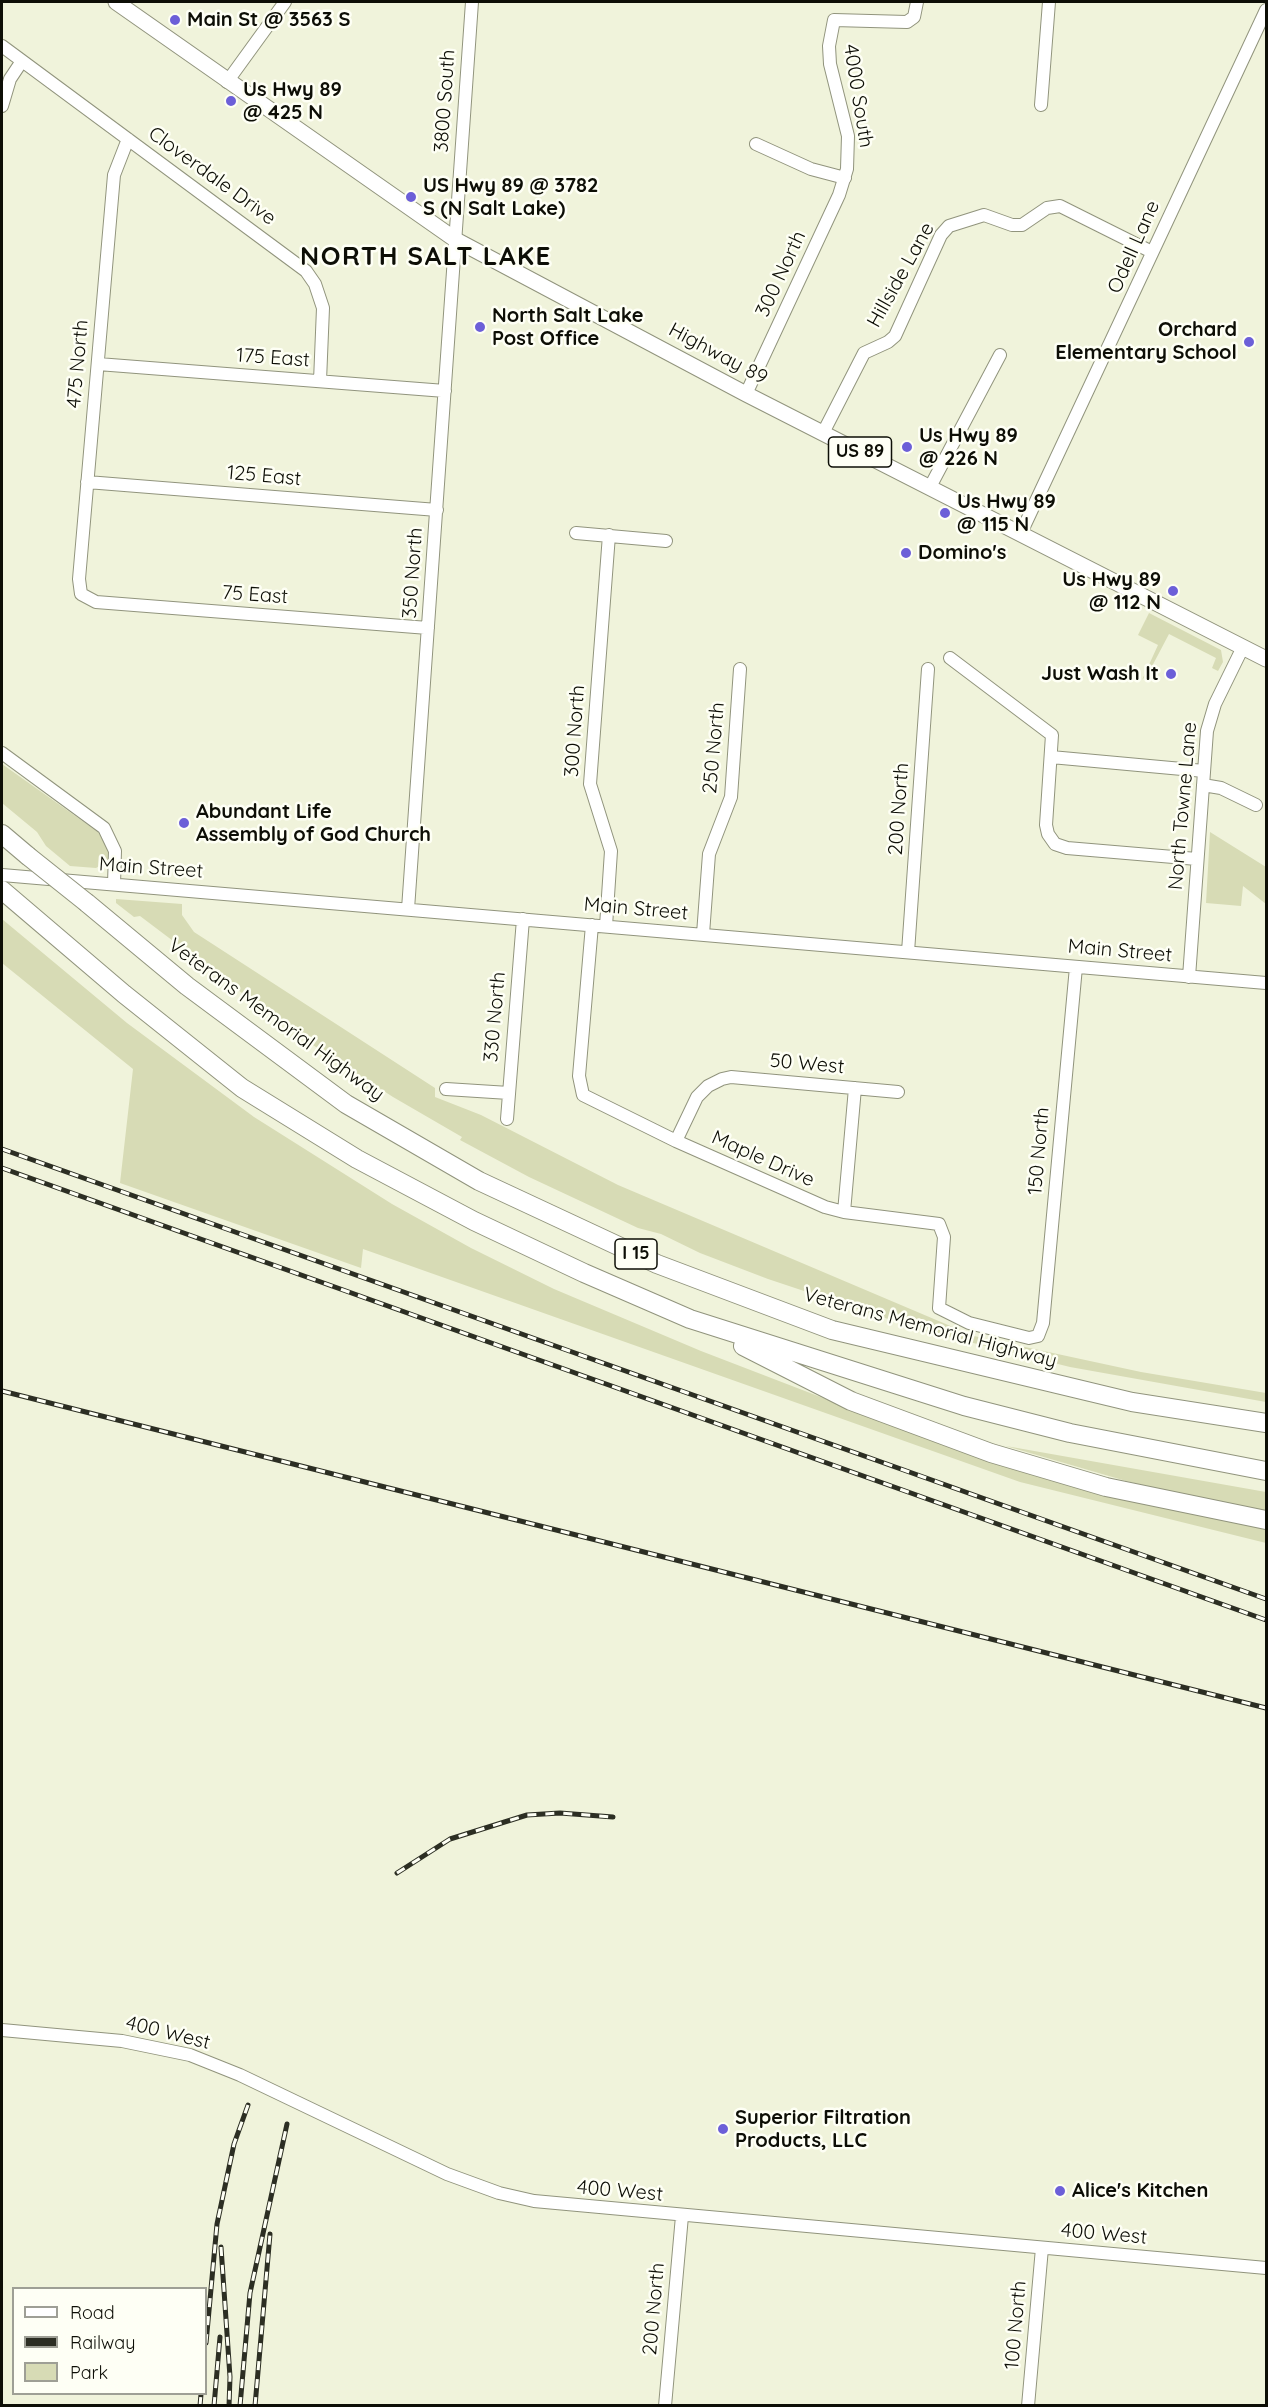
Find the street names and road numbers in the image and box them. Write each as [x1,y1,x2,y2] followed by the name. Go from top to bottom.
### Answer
[838,42,878,150] street label: 4000 South
[429,49,461,153] street label: 3800 South
[143,122,281,230] street label: Cloverdale Drive
[1103,197,1165,297] street label: Odell Lane
[862,218,940,332] street label: Hillside Lane
[751,227,811,321] street label: 300 North
[664,318,772,390] street label: Highway 89
[62,319,94,409] street label: 475 North
[235,343,311,373] street label: 175 East
[828,437,892,467] road number: US 89
[226,461,302,491] street label: 125 East
[398,527,428,619] street label: 350 North
[221,581,289,609] street label: 75 East
[560,684,590,778] street label: 300 North
[698,701,730,795] street label: 250 North
[1164,721,1202,891] street label: North Towne Lane
[884,762,914,856] street label: 200 North
[98,852,204,884] street label: Main Street
[583,892,689,926] street label: Main Street
[163,933,389,1107] street label: Veterans Memorial Highway
[1067,934,1173,968] street label: Main Street
[479,971,511,1063] street label: 330 North
[769,1049,845,1079] street label: 50 West
[1023,1106,1055,1196] street label: 150 North
[708,1126,818,1192] street label: Maple Drive
[615,1239,657,1269] road number: I 15
[801,1283,1059,1373] street label: Veterans Memorial Highway
[123,2011,213,2055] street label: 400 West
[576,2175,664,2207] street label: 400 West
[1060,2218,1148,2250] street label: 400 West
[638,2262,670,2356] street label: 200 North
[1000,2280,1032,2370] street label: 100 North

